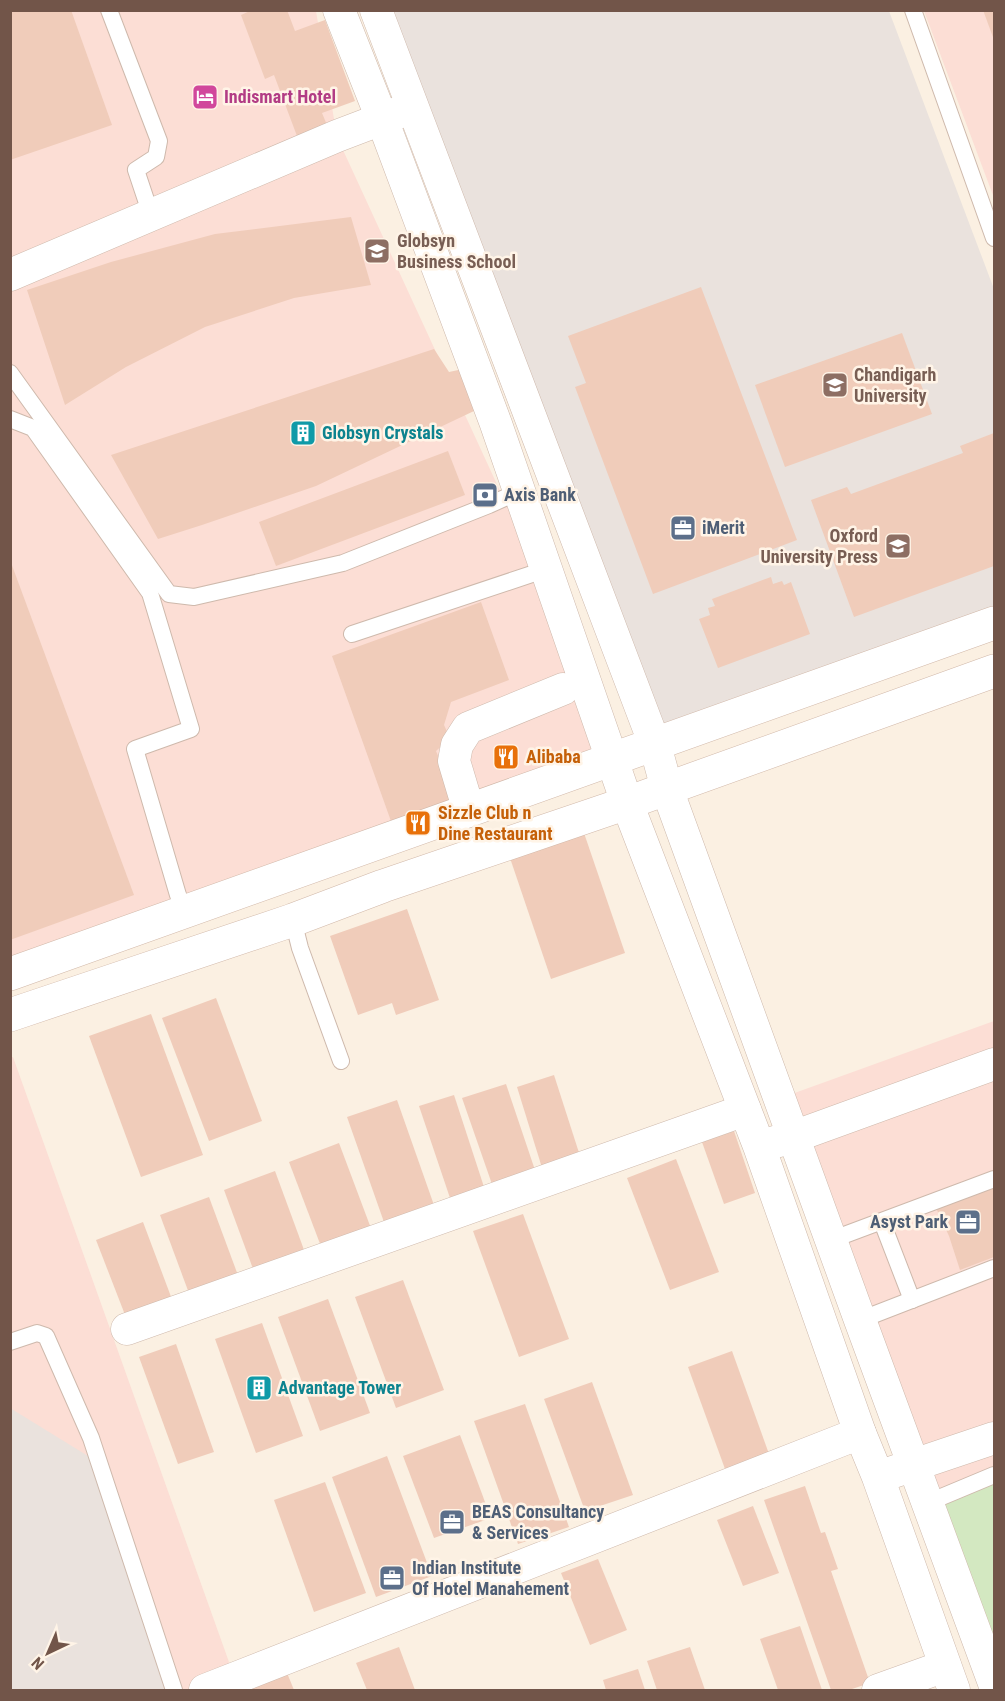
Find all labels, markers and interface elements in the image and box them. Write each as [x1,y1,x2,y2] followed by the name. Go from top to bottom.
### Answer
[190,82,220,112] hotel icon: Indismart Hotel
[224,86,336,107] place label: Indismart Hotel
[397,230,516,272] place label: Globsyn Business School
[362,236,392,266] school or university icon: Globsyn Business School
[854,364,936,406] place label: Chandigarh University
[820,370,850,400] school or university icon: Chandigarh University
[288,418,318,448] building icon: Globsyn Crystals
[322,422,443,443] place label: Globsyn Crystals
[470,480,500,510] bank icon: Axis Bank
[504,484,576,505] place label: Axis Bank
[668,513,698,543] office icon: iMerit
[702,517,745,538] place label: iMerit
[760,525,878,567] place label: Oxford University Press
[883,531,913,561] school or university icon: Oxford University Press
[491,742,521,772] restaurant icon: Alibaba
[526,746,581,767] place label: Alibaba
[438,802,553,844] place label: Sizzle Club n Dine Restaurant
[403,808,433,838] restaurant icon: Sizzle Club n Dine Restaurant
[953,1207,983,1237] office icon: Asyst Park
[870,1211,948,1232] place label: Asyst Park
[244,1373,274,1403] building icon: Advantage Tower
[278,1377,401,1398] place label: Advantage Tower
[472,1501,604,1543] place label: BEAS Consultancy & Services
[437,1507,467,1537] office icon: BEAS Consultancy & Services
[412,1557,569,1599] place label: Indian Institute Of Hotel Manahement
[377,1563,407,1593] office icon: Indian Institute Of Hotel Manahement
[18,1623,78,1683] north arrow
[28,1653,48,1674] text: N

